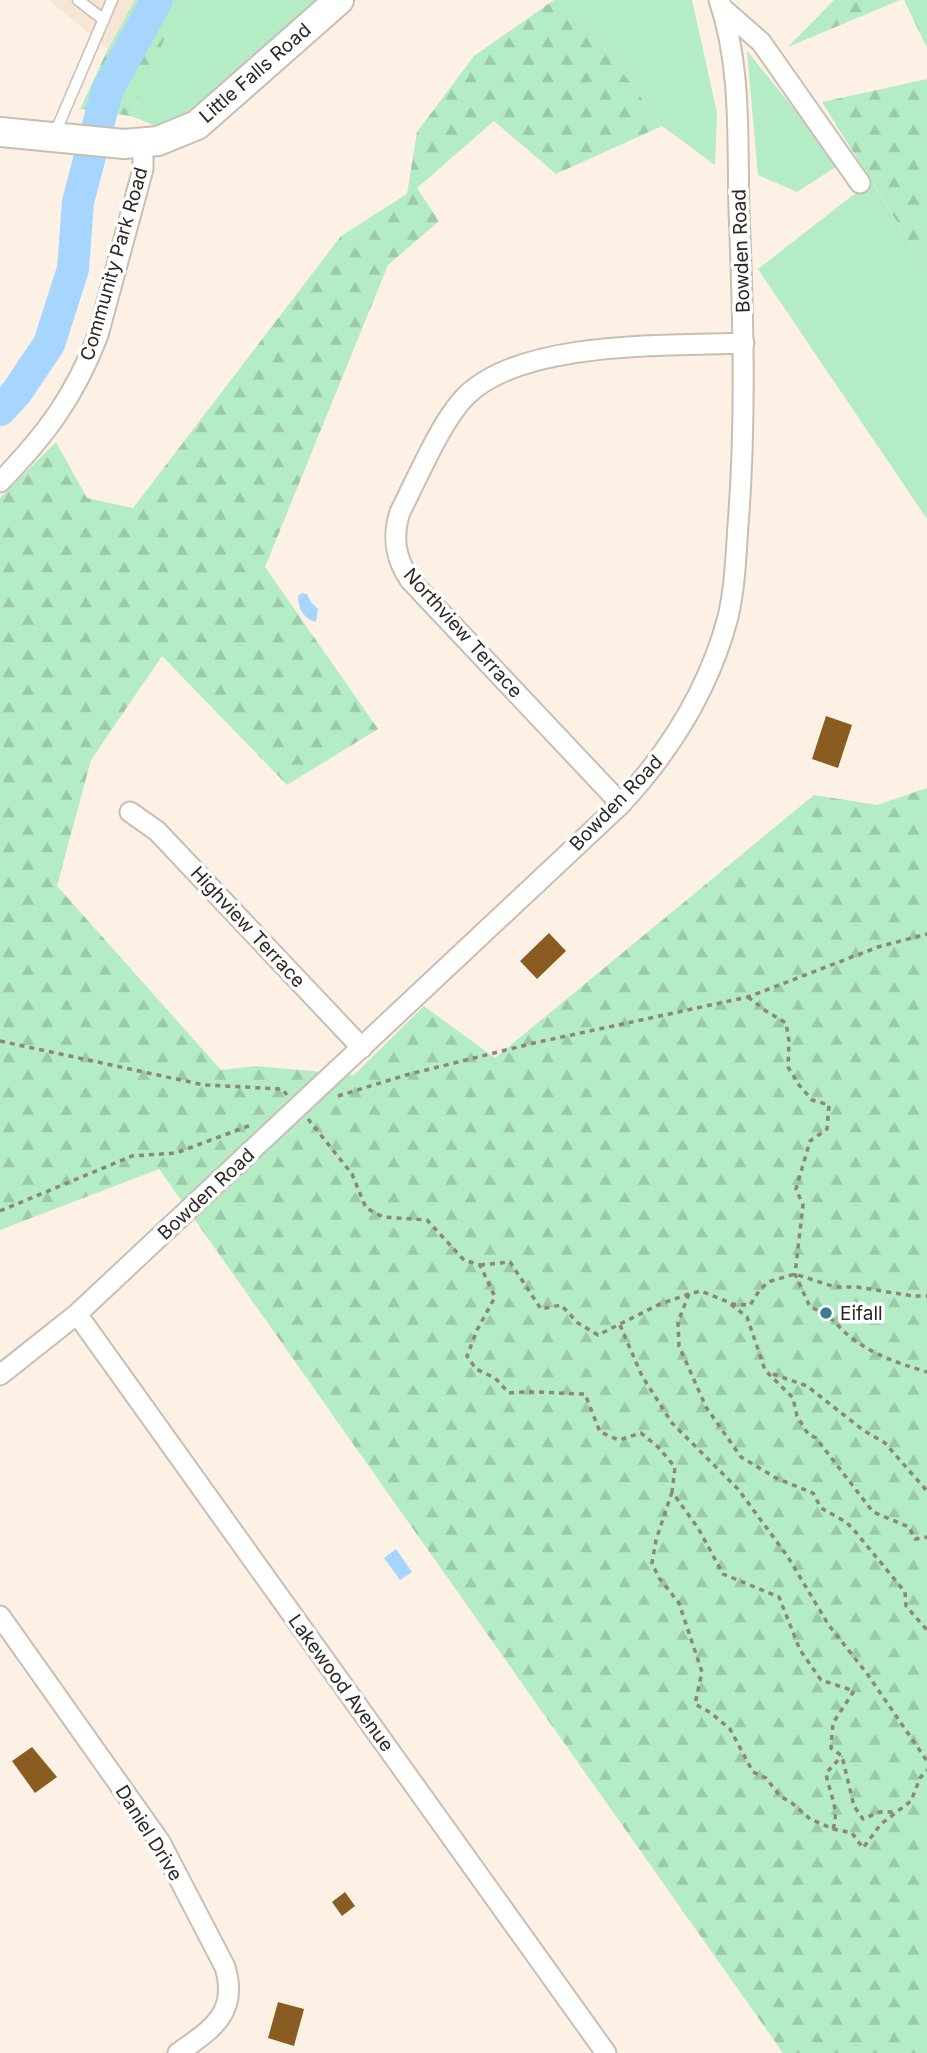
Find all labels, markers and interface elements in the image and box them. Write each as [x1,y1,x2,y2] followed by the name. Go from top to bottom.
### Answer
[195,18,315,128] street label: Little Falls Road
[75,165,153,363] street label: Community Park Road
[727,189,755,313] street label: Bowden Road
[399,564,527,702] street label: Northview Terrace
[565,750,667,856] street label: Bowden Road
[186,862,310,992] street label: Highview Terrace
[153,1143,259,1245] street label: Bowden Road
[840,1302,883,1325] place label: Eifall
[818,1305,834,1321] marker: Eifall
[284,1610,398,1756] street label: Lakewood Avenue
[111,1781,187,1885] street label: Daniel Drive

